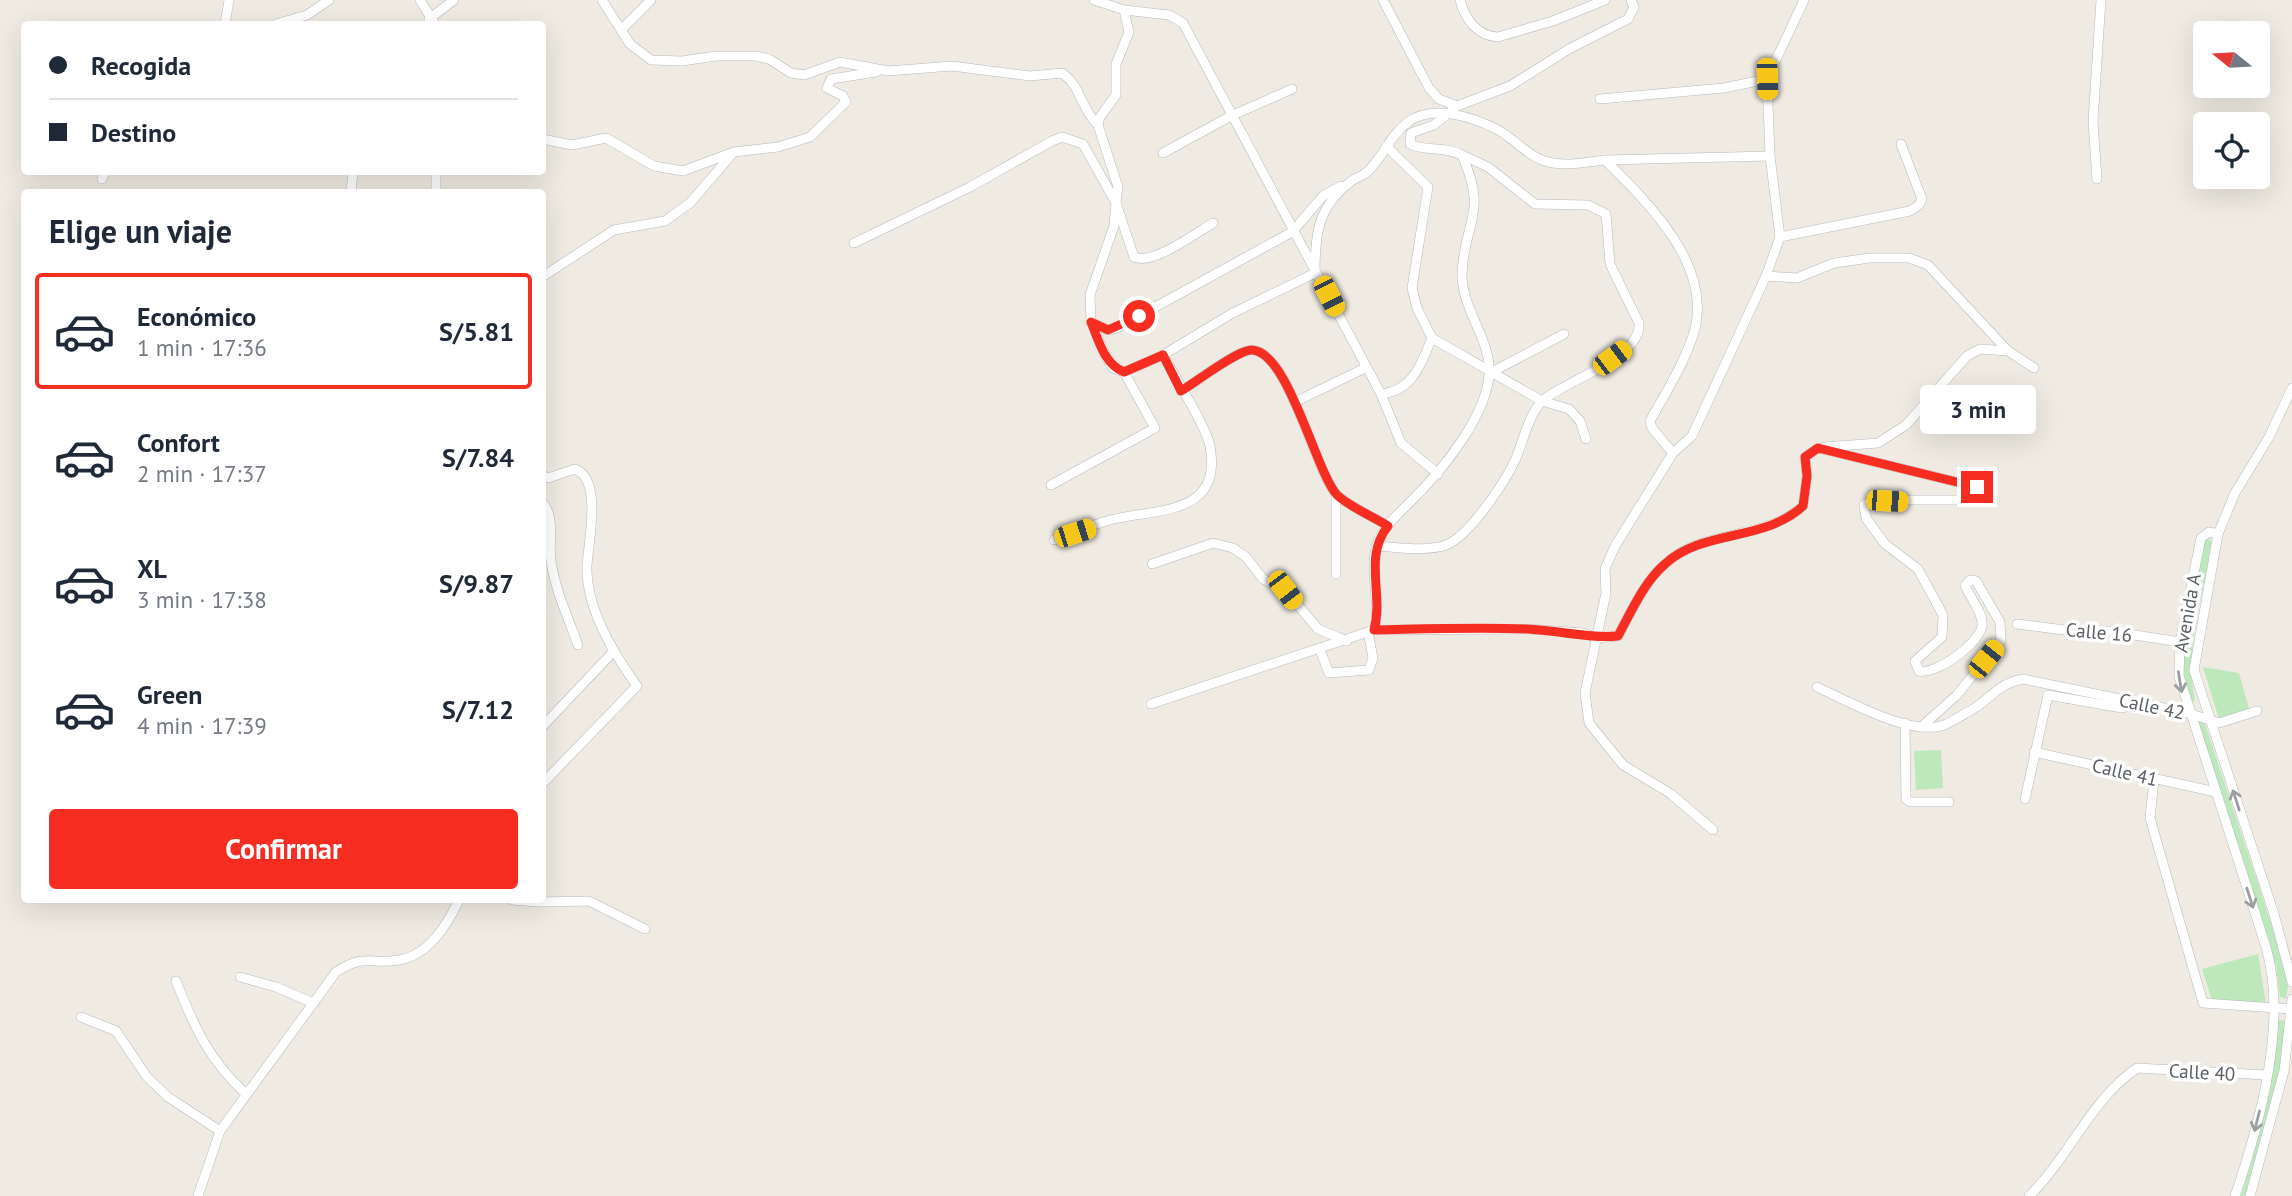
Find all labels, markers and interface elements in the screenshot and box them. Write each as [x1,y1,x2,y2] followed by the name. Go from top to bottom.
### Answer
[2193,21,2270,98] north arrow
[2193,21,2270,189] map controls
[91,49,191,82] text: Recogida
[1756,58,1779,100] car
[2193,112,2270,189] button: locate
[91,116,176,149] text: Destino
[49,210,232,252] text: Elige un viaje
[1311,273,1348,319] car
[53,300,116,363] icon: car
[137,300,256,333] text: Económico
[1123,300,1155,332] route start
[439,315,514,348] text: S/5.81
[137,333,267,362] text: 1 min · 17:36
[1589,337,1636,379] car
[1919,386,2035,434] callout: 3 min
[1950,395,2006,424] text: 3 min
[53,426,116,489] icon: car
[137,426,220,459] text: Confort
[442,441,514,474] text: S/7.84
[137,459,267,488] text: 2 min · 17:37
[1961,471,1993,503] route end
[1866,489,1909,513] car
[1052,517,1099,549] car
[53,552,116,615] icon: car
[137,552,167,585] text: XL
[439,567,514,600] text: S/9.87
[1264,567,1307,613] car
[2168,572,2206,654] street label: Avenida A
[137,585,267,614] text: 3 min · 17:38
[2065,617,2133,647] street label: Calle 16
[1965,636,2008,682] car
[2174,670,2187,693] one-way arrow
[53,678,116,741] icon: car
[137,678,202,711] text: Green
[2117,687,2187,725] street label: Calle 42
[442,693,514,726] text: S/7.12
[137,711,267,740] text: 4 min · 17:39
[2090,753,2160,791] street label: Calle 41
[2229,789,2241,811] one-way arrow
[49,809,518,889] button: Confirmar
[2245,887,2257,909] one-way arrow
[2168,1058,2236,1086] street label: Calle 40
[2250,1109,2263,1131] one-way arrow

